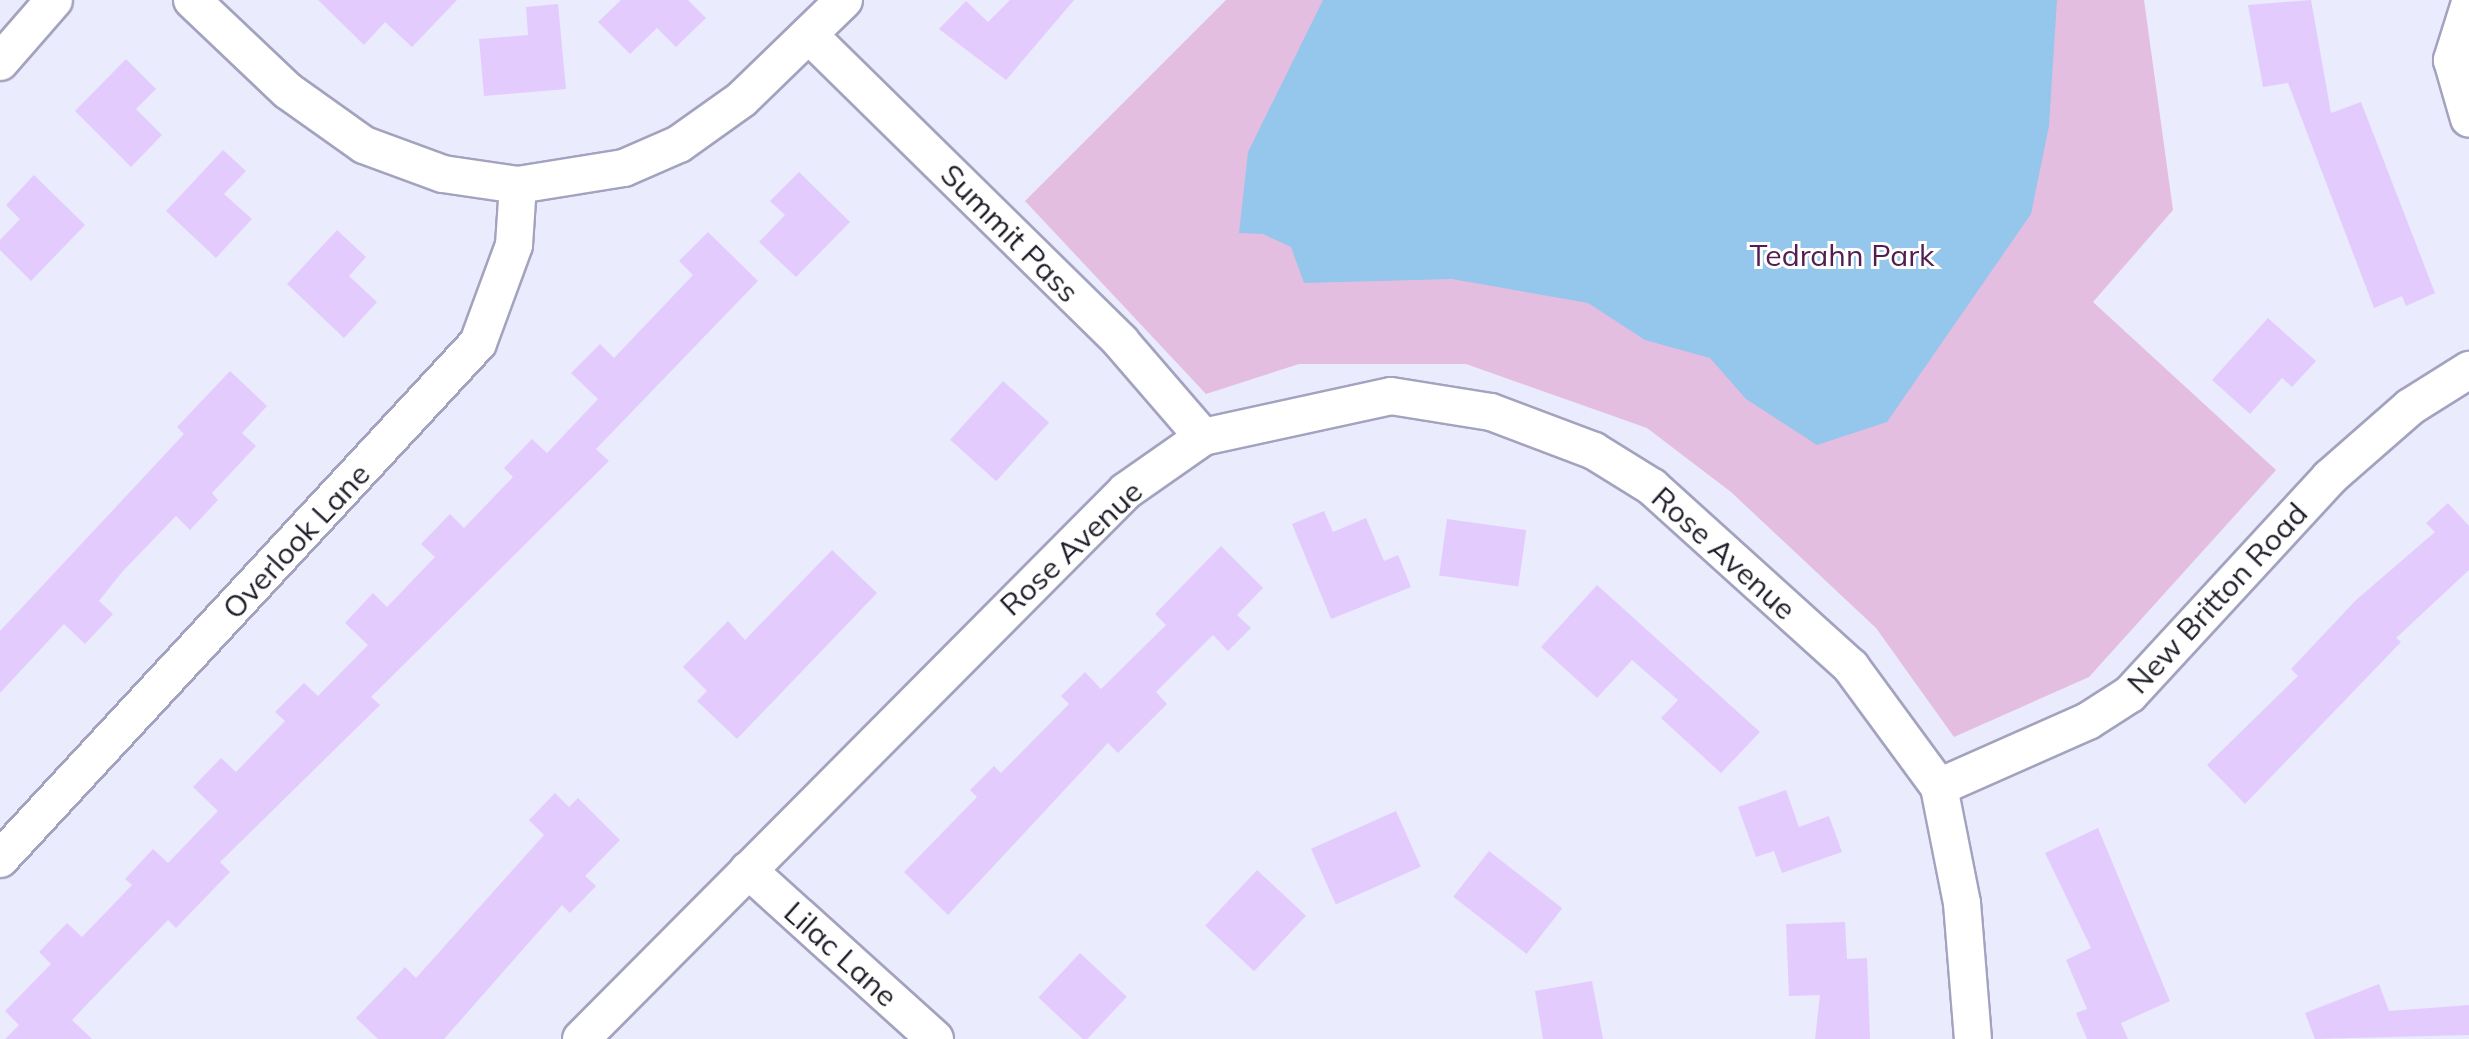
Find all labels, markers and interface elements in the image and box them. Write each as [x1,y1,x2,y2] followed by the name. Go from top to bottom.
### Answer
[933,156,1087,310] street label: Summit Pass
[1749,237,1935,273] park label: Tedrahn Park
[215,456,377,626] street label: Overlook Lane
[993,473,1149,623] street label: Rose Avenue
[1645,479,1803,627] street label: Rose Avenue
[2119,495,2315,701] street label: New Britton Road
[777,894,905,1014] street label: Lilac Lane

